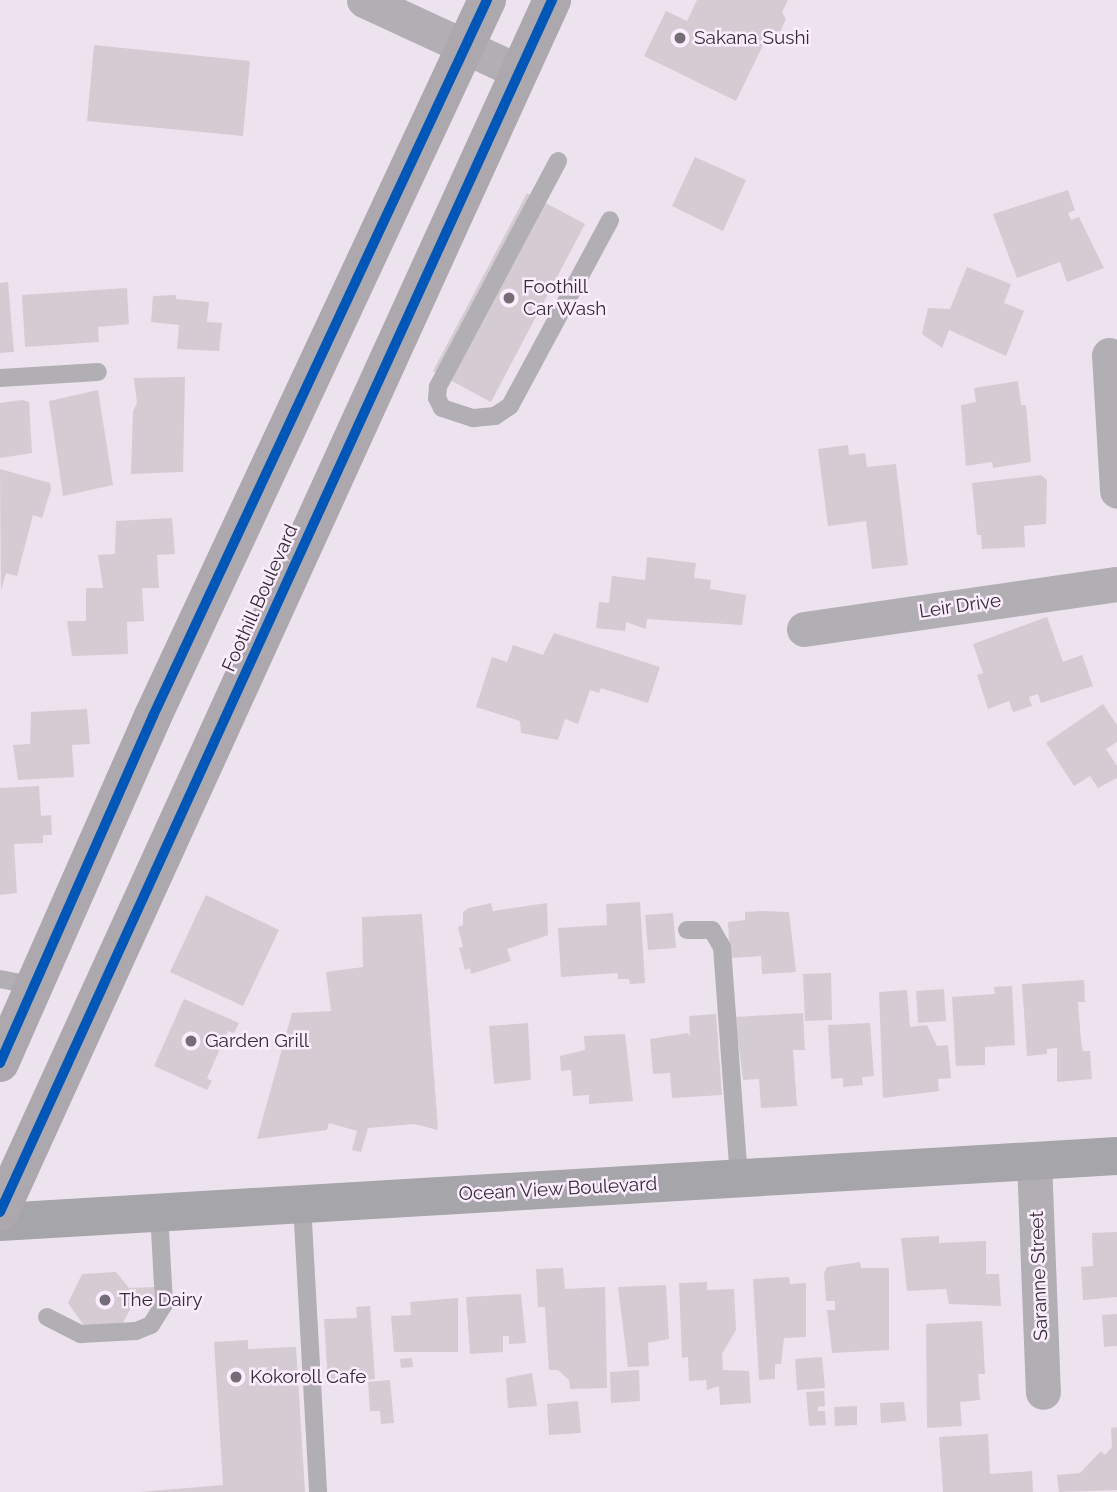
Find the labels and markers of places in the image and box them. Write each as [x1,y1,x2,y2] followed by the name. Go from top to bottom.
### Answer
[694,27,810,49] place label: Sakana Sushi
[672,30,688,46] marker: Sakana Sushi
[523,276,607,320] place label: Foothill Car Wash
[501,290,517,306] marker: Foothill Car Wash
[205,1030,309,1052] place label: Garden Grill
[183,1033,199,1049] marker: Garden Grill
[119,1289,203,1311] place label: The Dairy
[97,1292,113,1308] marker: The Dairy
[250,1366,367,1388] place label: Kokoroll Cafe
[228,1369,244,1385] marker: Kokoroll Cafe

